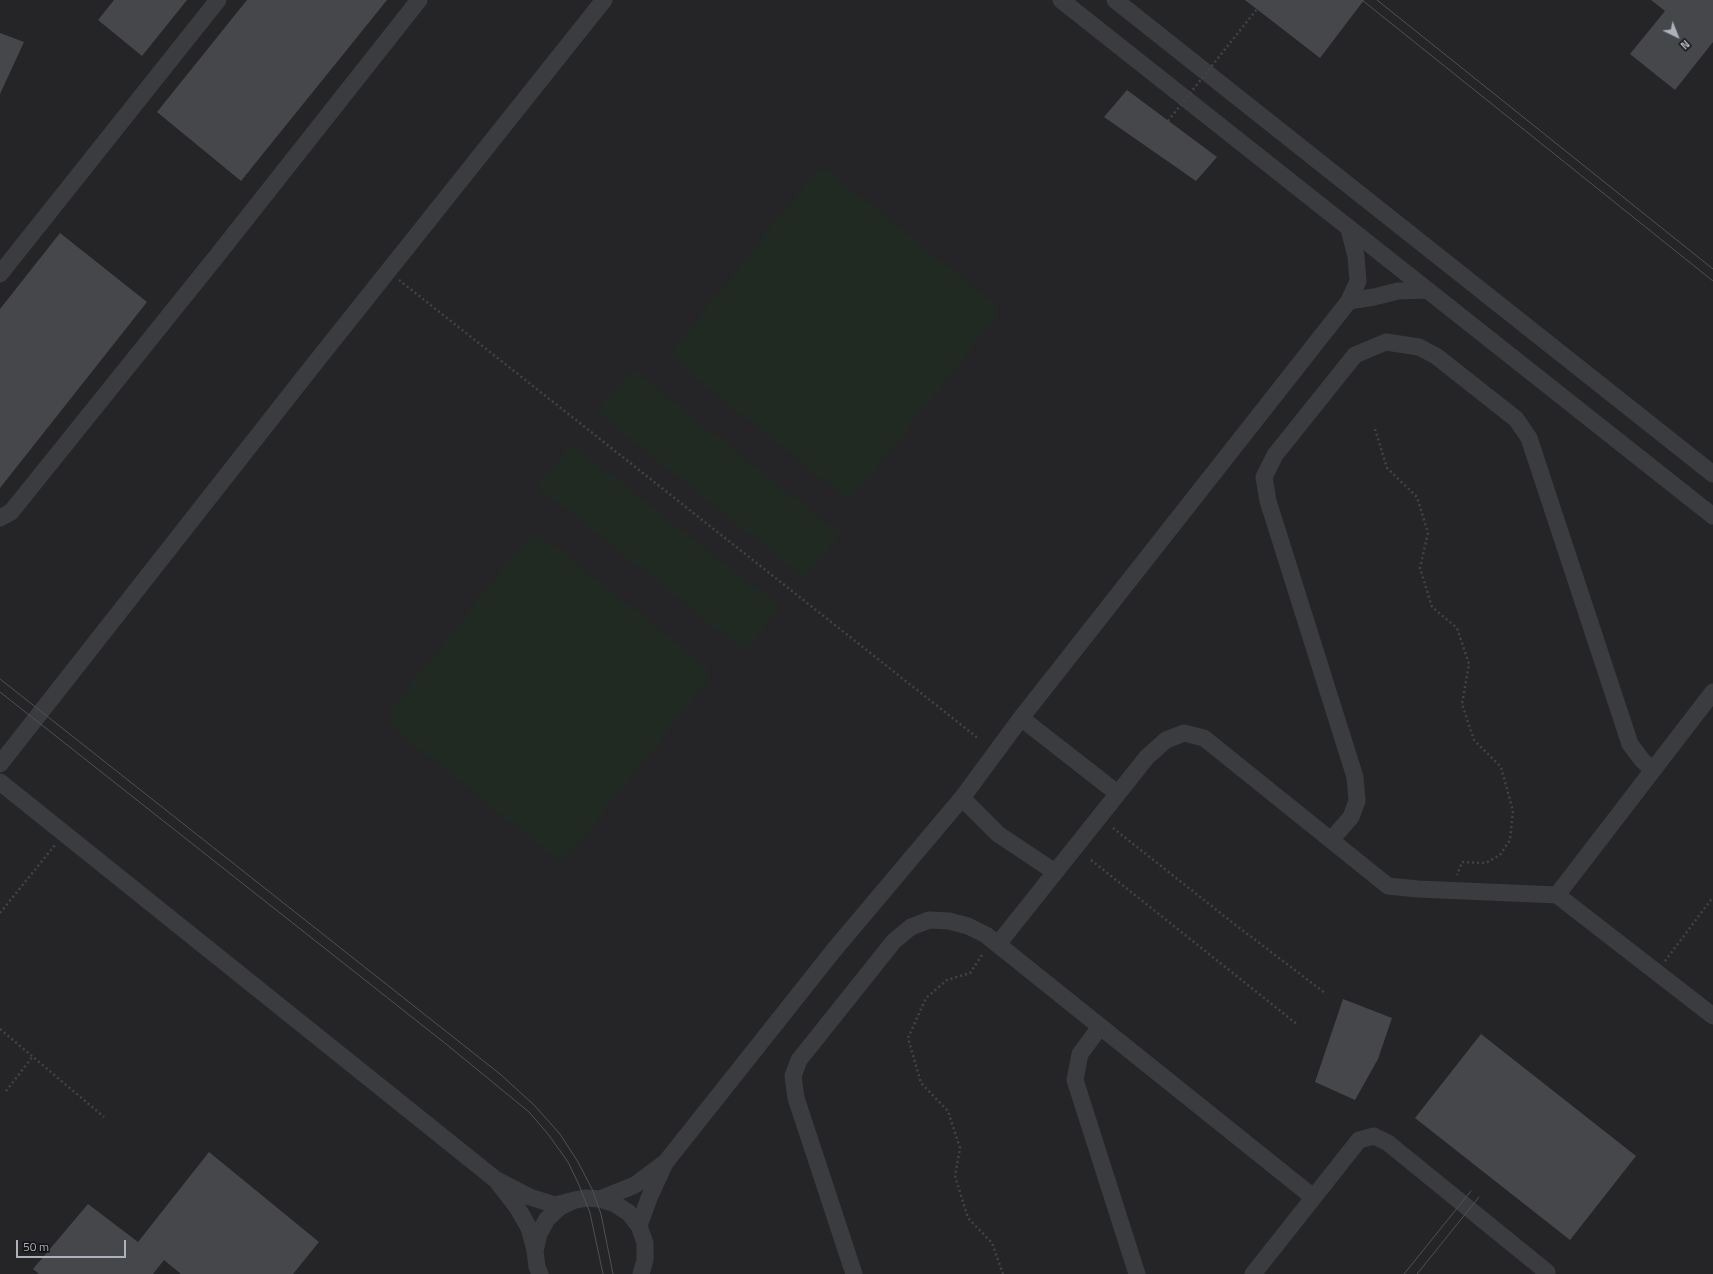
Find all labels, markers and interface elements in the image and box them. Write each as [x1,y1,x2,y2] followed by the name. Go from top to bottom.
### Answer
[1657,16,1697,56] north arrow
[1677,36,1693,53] text: N
[18,1232,128,1258] scale bar
[23,1237,49,1256] text: 50 m

